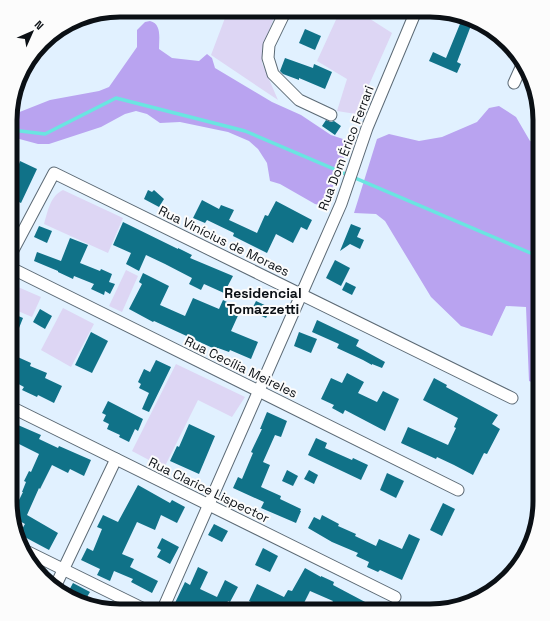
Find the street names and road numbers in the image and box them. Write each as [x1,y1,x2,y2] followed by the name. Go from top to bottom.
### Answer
[314,83,378,213] street label: Rua Dom Érico Ferrari
[156,202,292,280] street label: Rua Vinícius de Moraes
[182,332,300,402] street label: Rua Cecília Meireles
[146,453,272,527] street label: Rua Clarice Lispector

